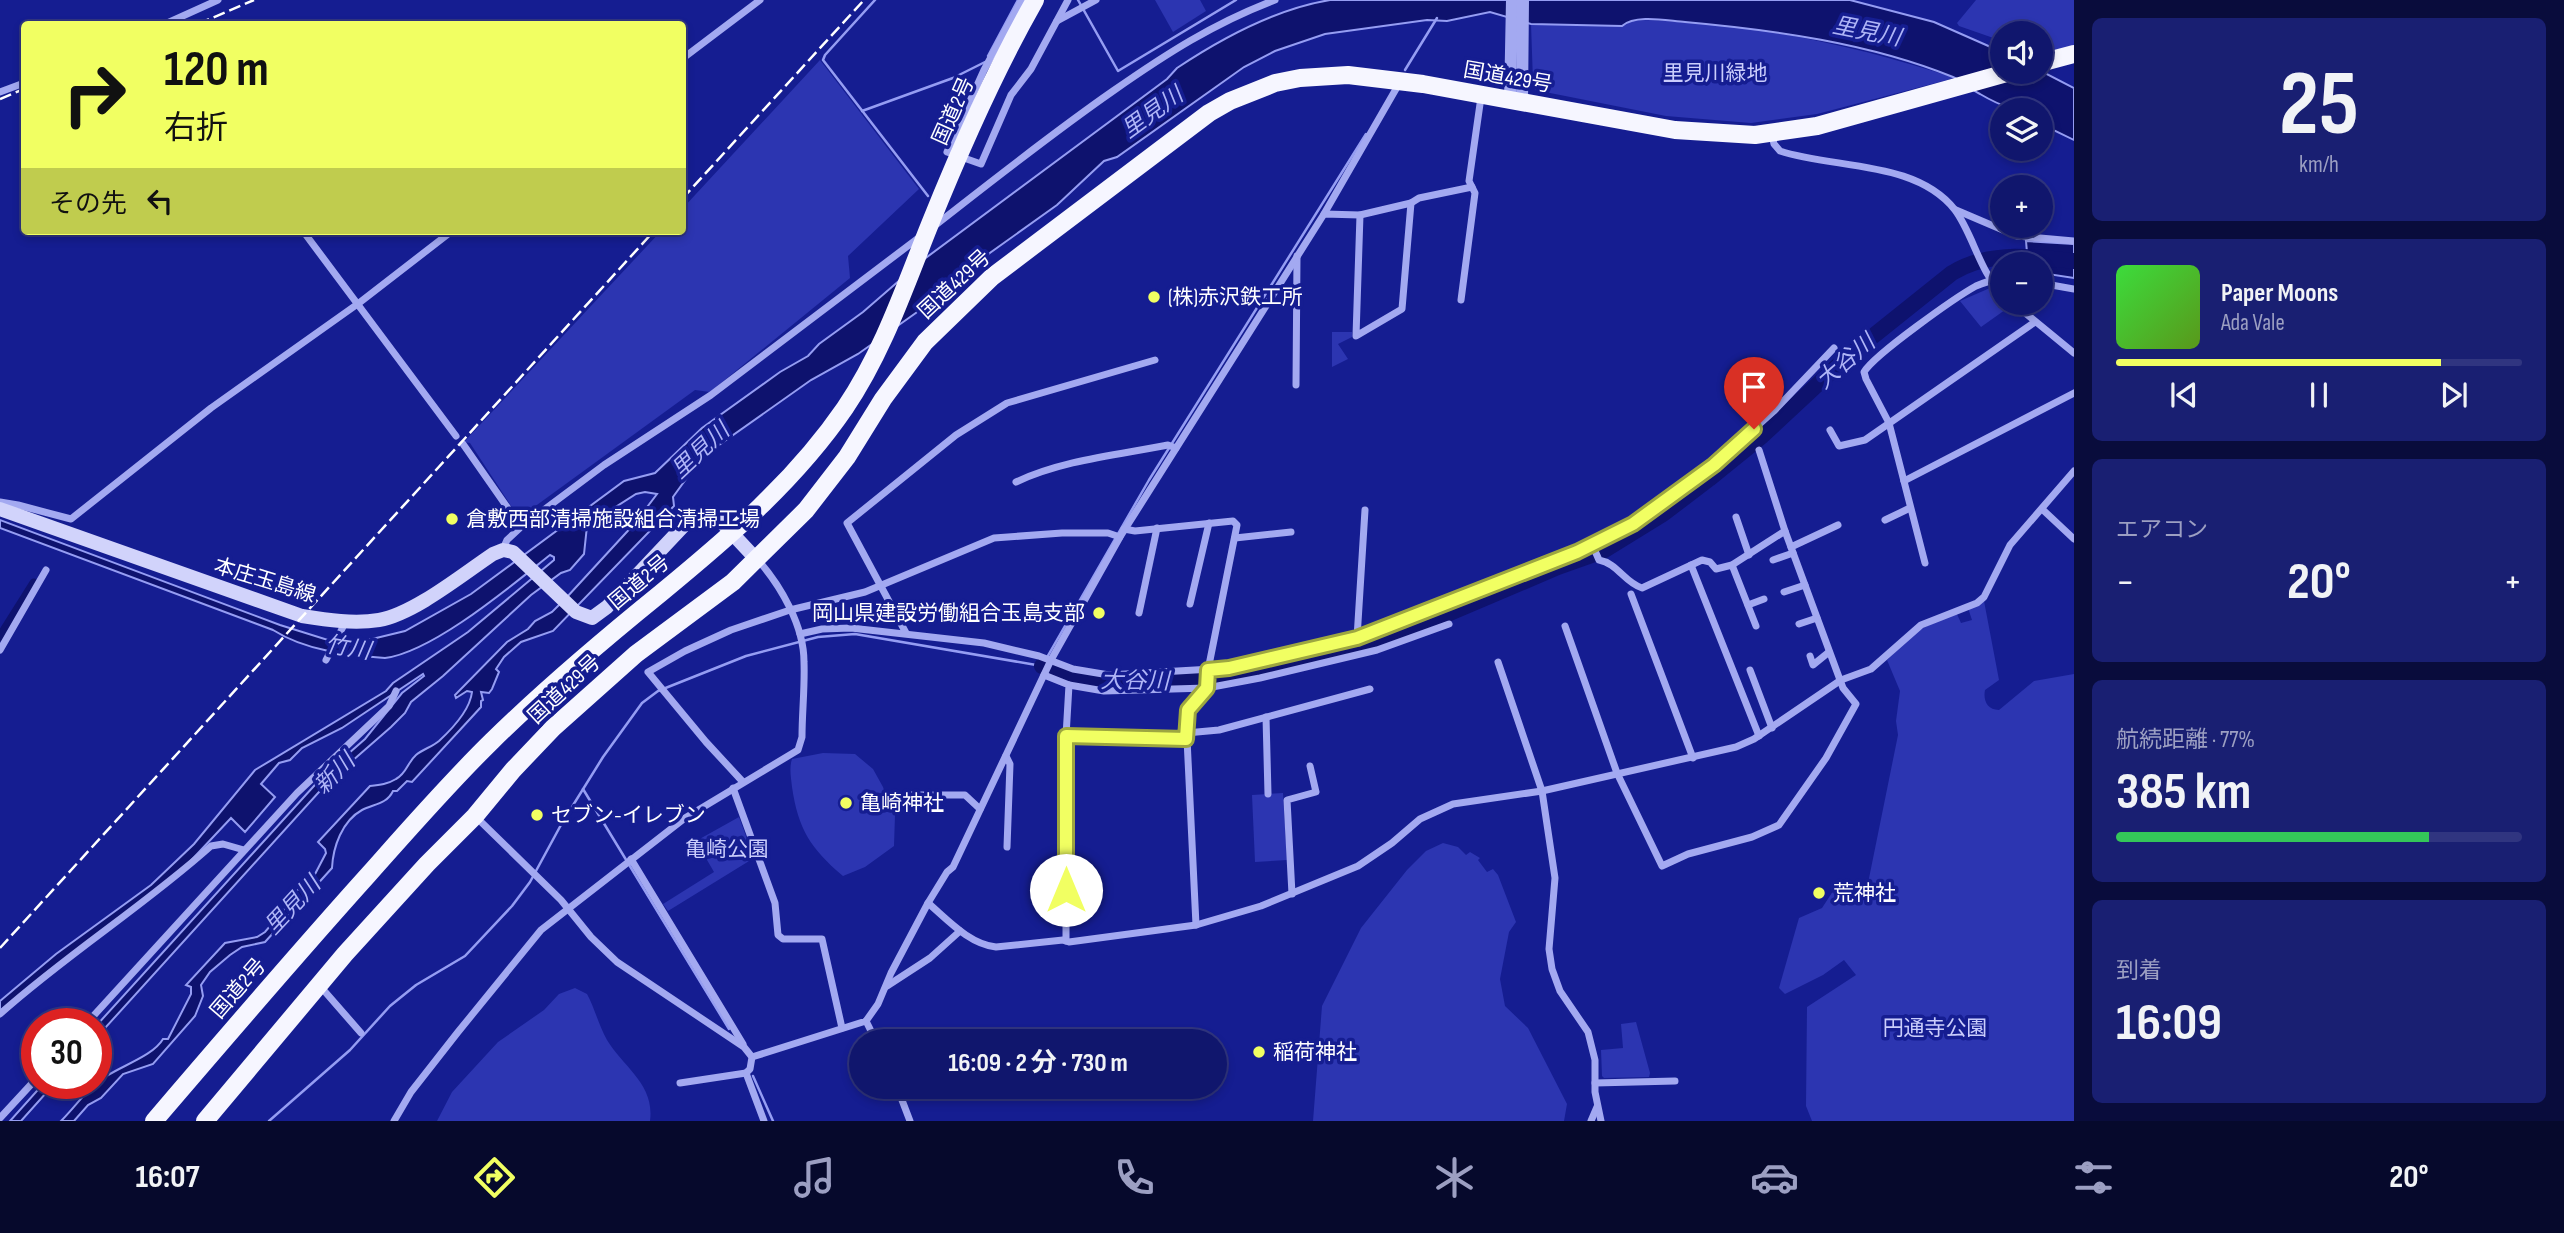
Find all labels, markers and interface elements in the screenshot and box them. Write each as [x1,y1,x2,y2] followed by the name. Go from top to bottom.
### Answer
[1830,12,1906,53] water label: 里見川
[1990,21,2053,315] map controls
[1990,21,2053,84] button: sound
[164,41,269,100] text: 120 m
[49,49,140,140] icon: right
[2279,51,2359,160] text: 25
[1462,57,1554,98] street label: 国道429号
[1663,61,1768,86] park label: 里見川緑地
[927,73,979,149] street label: 国道2号
[1116,79,1191,144] water label: 里見川
[1990,98,2053,161] button: layers
[164,109,228,148] text: 右折
[2299,151,2339,179] text: km/h
[1990,175,2053,238] button: +
[141,182,179,220] icon: left
[49,189,127,220] text: その先
[913,245,996,324] street label: 国道429号
[1990,252,2053,315] button: −
[2221,278,2338,309] text: Paper Moons
[1168,285,1303,310] place label: (株)赤沢鉄工所
[1146,289,1162,305] marker: (株)赤沢鉄工所
[2221,309,2285,337] text: Ada Vale
[1810,327,1883,395] water label: 大谷川
[1724,357,1784,429] pin
[1735,368,1773,406] icon: arrive
[2165,376,2203,414] icon: previous
[2300,376,2338,414] icon: pause
[2435,376,2473,414] icon: next
[666,415,738,484] water label: 里見川
[466,507,760,532] place label: 倉敷西部清掃施設組合清掃工場
[444,511,460,527] marker: 倉敷西部清掃施設組合清掃工場
[2116,516,2208,544] text: エアコン
[604,550,675,615] street label: 国道2号
[2287,551,2351,614] text: 20°
[211,553,319,608] street label: 本庄玉島線
[2116,560,2135,605] text: −
[2503,560,2522,605] text: +
[812,601,1085,626] place label: 岡山県建設労働組合玉島支部
[1091,605,1107,621] marker: 岡山県建設労働組合玉島支部
[323,631,376,666] water label: 竹川
[523,650,606,729] street label: 国道429号
[1100,666,1173,696] water label: 大谷川
[2116,726,2255,754] text: 航続距離 · 77%
[309,745,363,800] water label: 新川
[2116,761,2251,824] text: 385 km
[860,791,944,816] place label: 亀崎神社
[838,795,854,811] marker: 亀崎神社
[551,803,706,828] place label: セブン-イレブン
[529,807,545,823] marker: セブン-イレブン
[685,837,769,862] park label: 亀崎公園
[1029,853,1103,927] position arrow
[259,869,329,940] water label: 里見川
[1833,881,1896,906] place label: 荒神社
[1811,885,1827,901] marker: 荒神社
[205,953,271,1024] street label: 国道2号
[2116,957,2162,985] text: 到着
[2116,992,2222,1055] text: 16:09
[21,1008,112,1099] speed limit sign: 30
[1883,1016,1988,1041] park label: 円通寺公園
[1273,1040,1357,1065] place label: 稲荷神社
[1251,1044,1267,1060] marker: 稲荷神社
[948,1048,1128,1079] text: 16:09 · 2 分 · 730 m
[470,1153,519,1202] icon: directions
[790,1153,839,1202] icon: music
[1110,1153,1159,1202] icon: phone
[1430,1153,1479,1202] icon: climate
[1750,1153,1799,1202] icon: car
[2069,1153,2118,1202] icon: filters
[135,1158,199,1197] text: 16:07
[2389,1158,2429,1197] text: 20°

